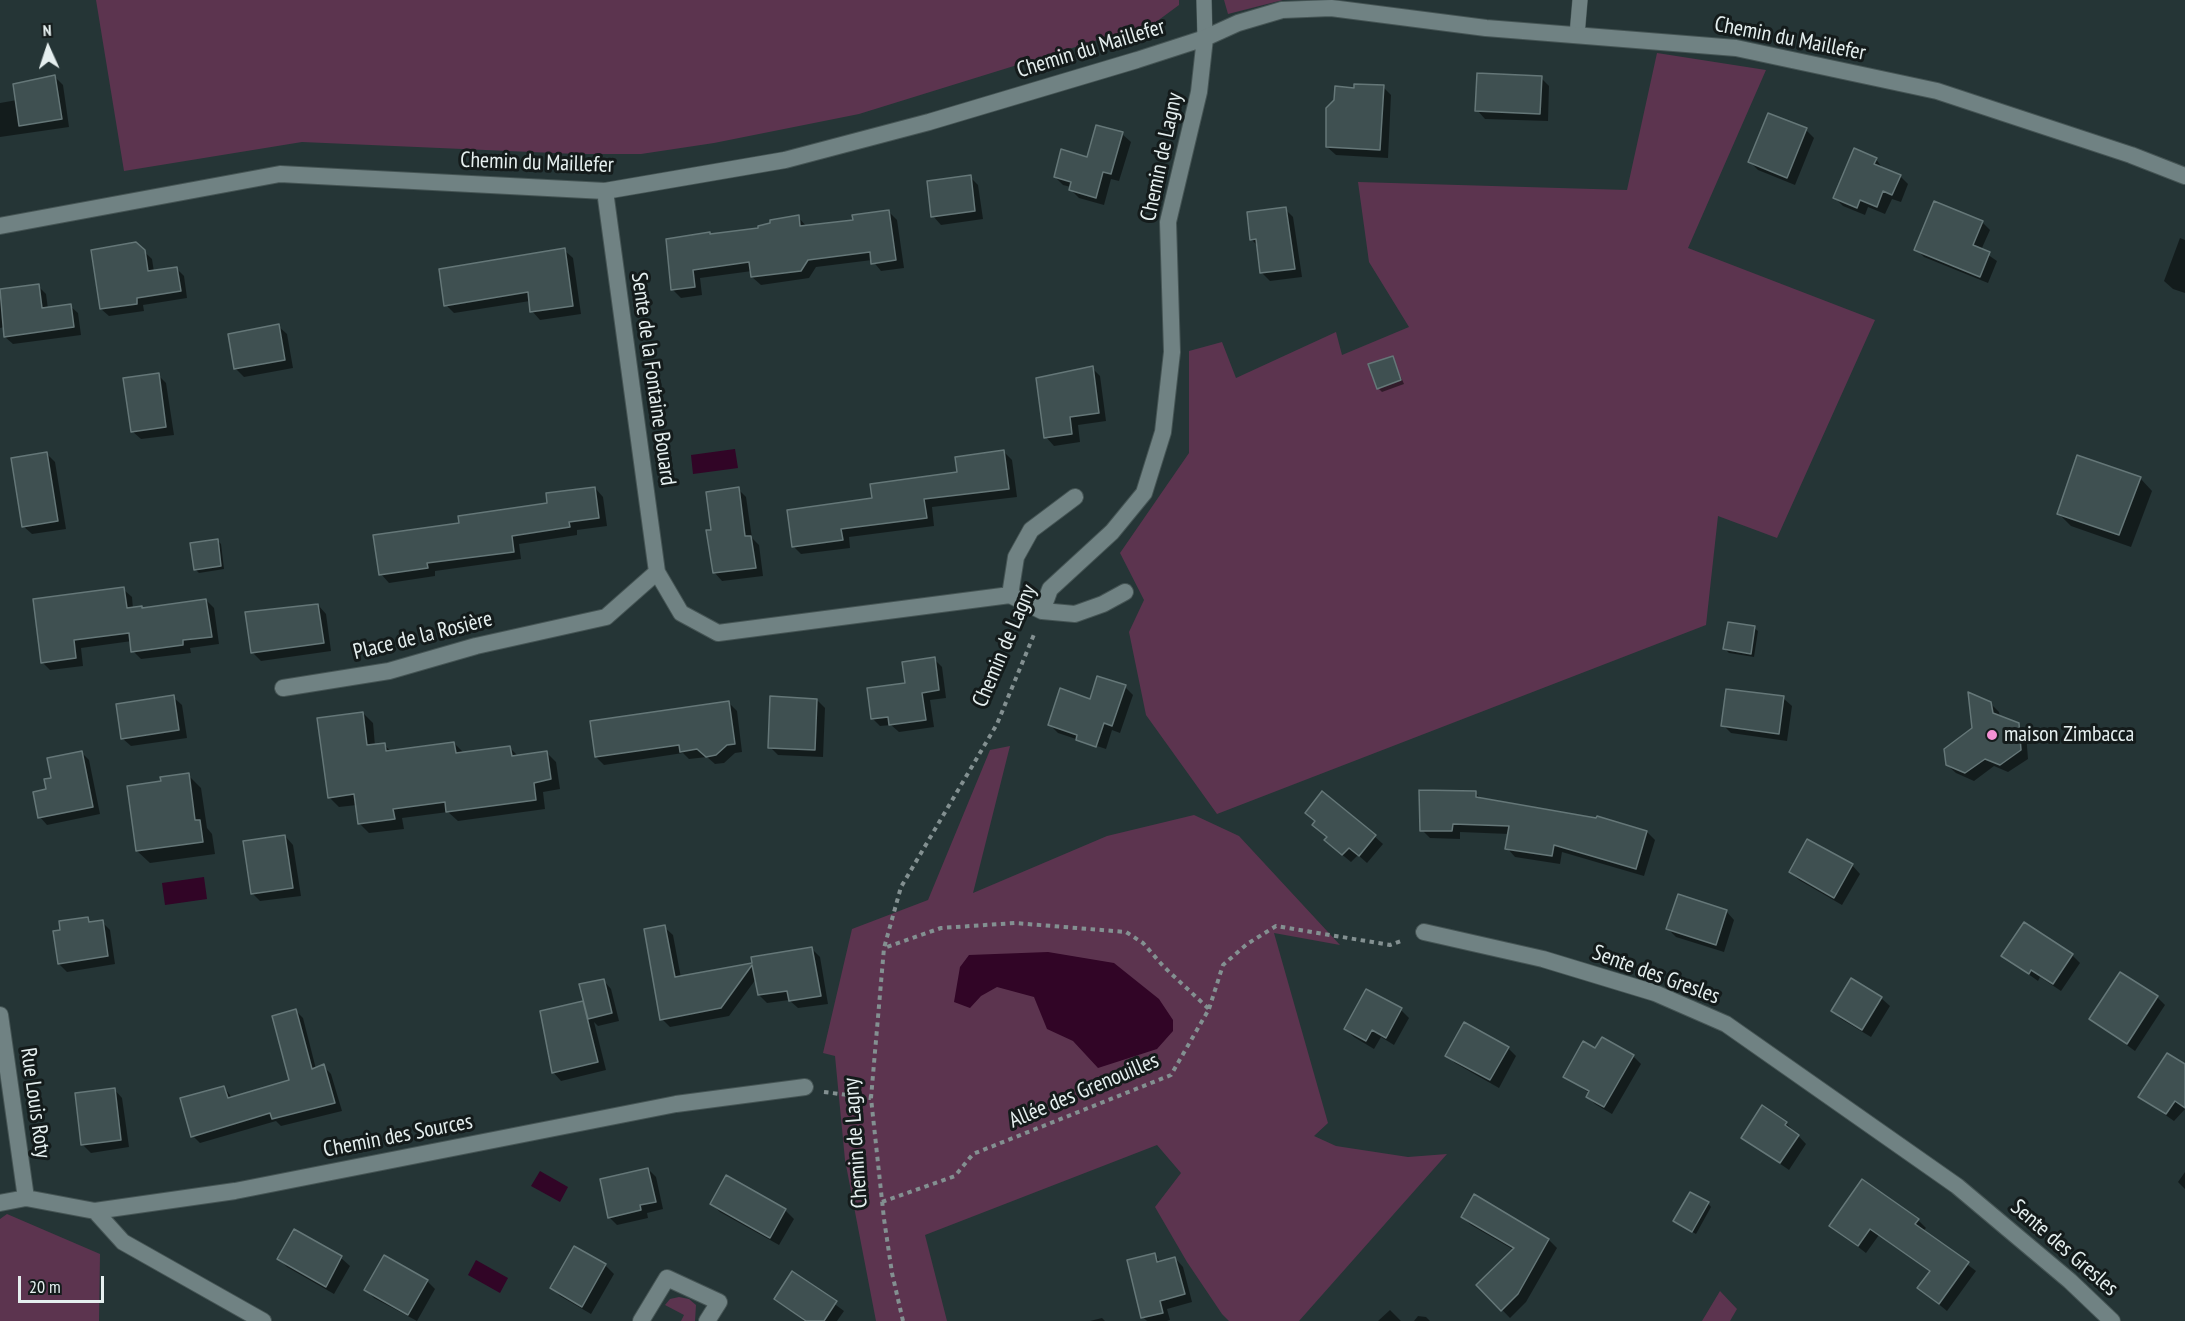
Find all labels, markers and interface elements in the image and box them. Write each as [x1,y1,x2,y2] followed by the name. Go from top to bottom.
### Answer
[1712,11,1868,67] street label: Chemin du Maillefer
[1014,14,1168,84] street label: Chemin du Maillefer
[18,18,78,78] north arrow
[42,20,52,40] text: N
[1136,90,1188,224] street label: Chemin de Lagny
[460,147,614,179] street label: Chemin du Maillefer
[625,271,681,487] street label: Sente de la Fontaine Bouard
[967,581,1043,711] street label: Chemin de Lagny
[351,606,495,666] street label: Place de la Rosière
[2004,722,2134,748] place label: maison Zimbacca
[1985,728,1999,742] marker: maison Zimbacca
[1589,940,1723,1010] street label: Sente des Gresles
[14,1046,56,1160] street label: Rue Louis Roty
[1005,1048,1163,1134] street label: Allée des Grenouilles
[838,1077,874,1209] street label: Chemin de Lagny
[321,1109,475,1163] street label: Chemin des Sources
[2005,1194,2123,1302] street label: Sente des Gresles
[21,1264,106,1302] scale bar
[29,1275,61,1298] text: 20 m

